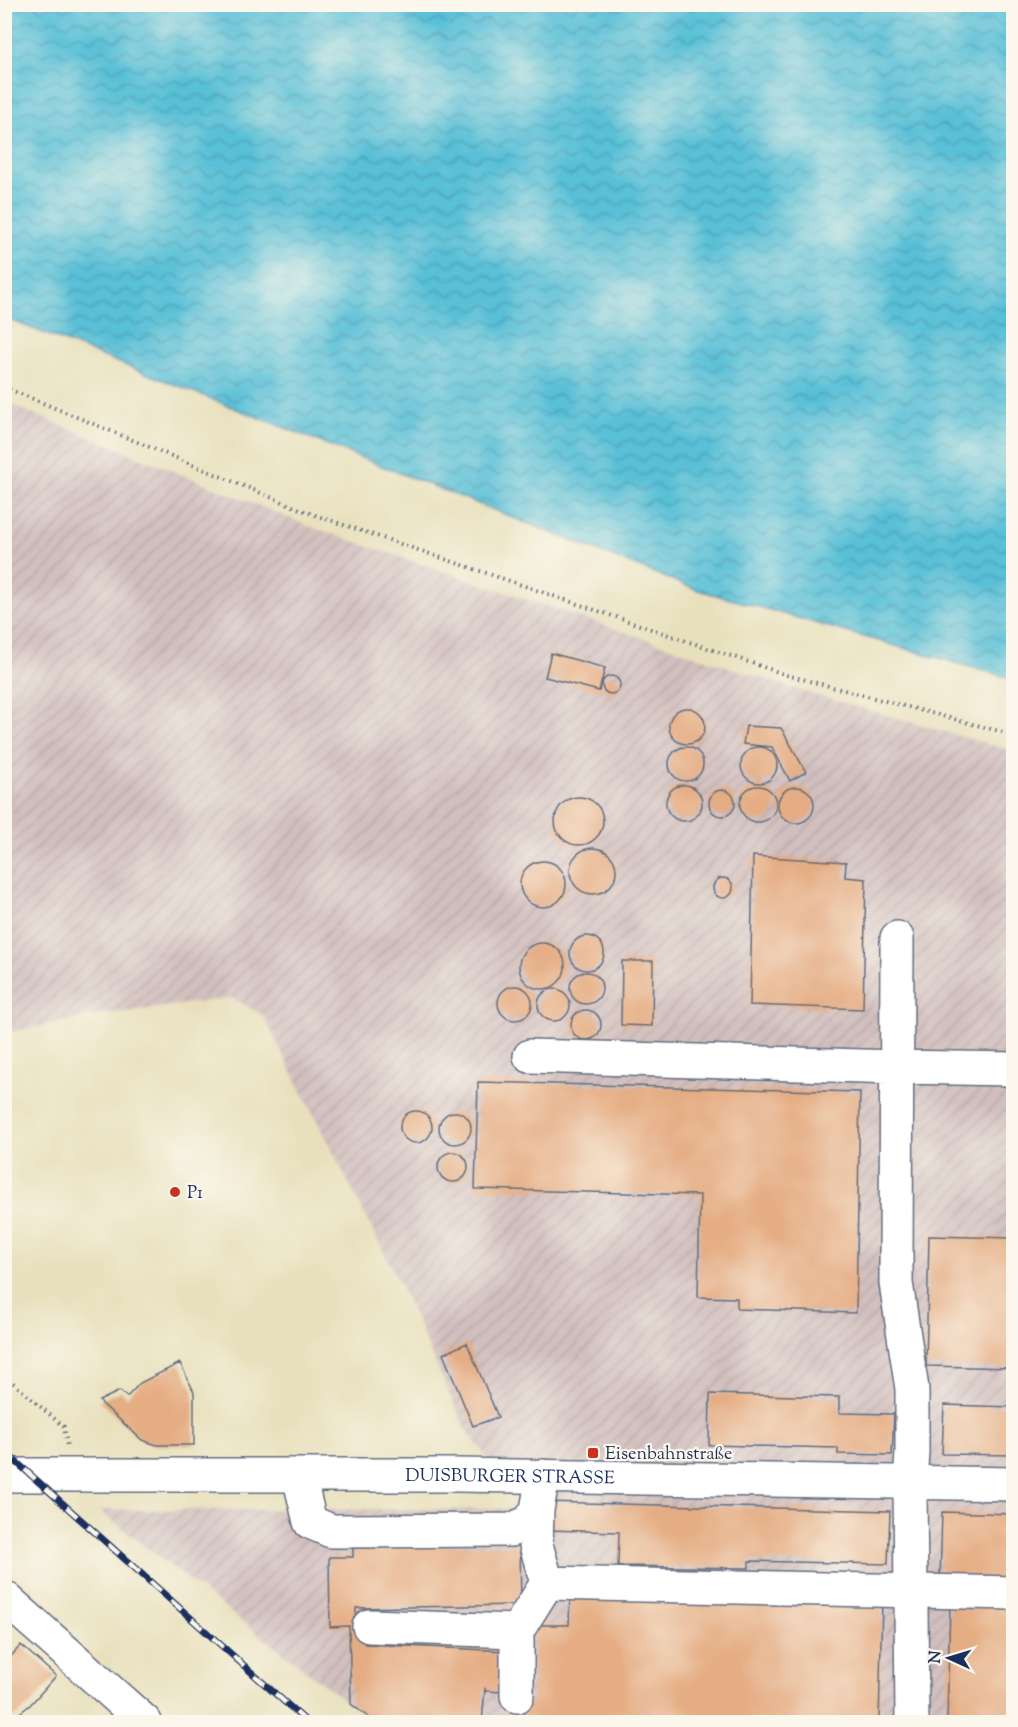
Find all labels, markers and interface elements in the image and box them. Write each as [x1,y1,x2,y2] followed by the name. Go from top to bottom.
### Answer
[187,1181,203,1207] place label: P1
[168,1185,182,1199] marker: P1
[605,1442,732,1468] place label: Eisenbahnstraße
[586,1446,600,1460] marker: Eisenbahnstraße
[405,1464,615,1493] street label: DUISBURGER STRASSE
[919,1628,979,1688] north arrow
[925,1650,948,1664] text: N

